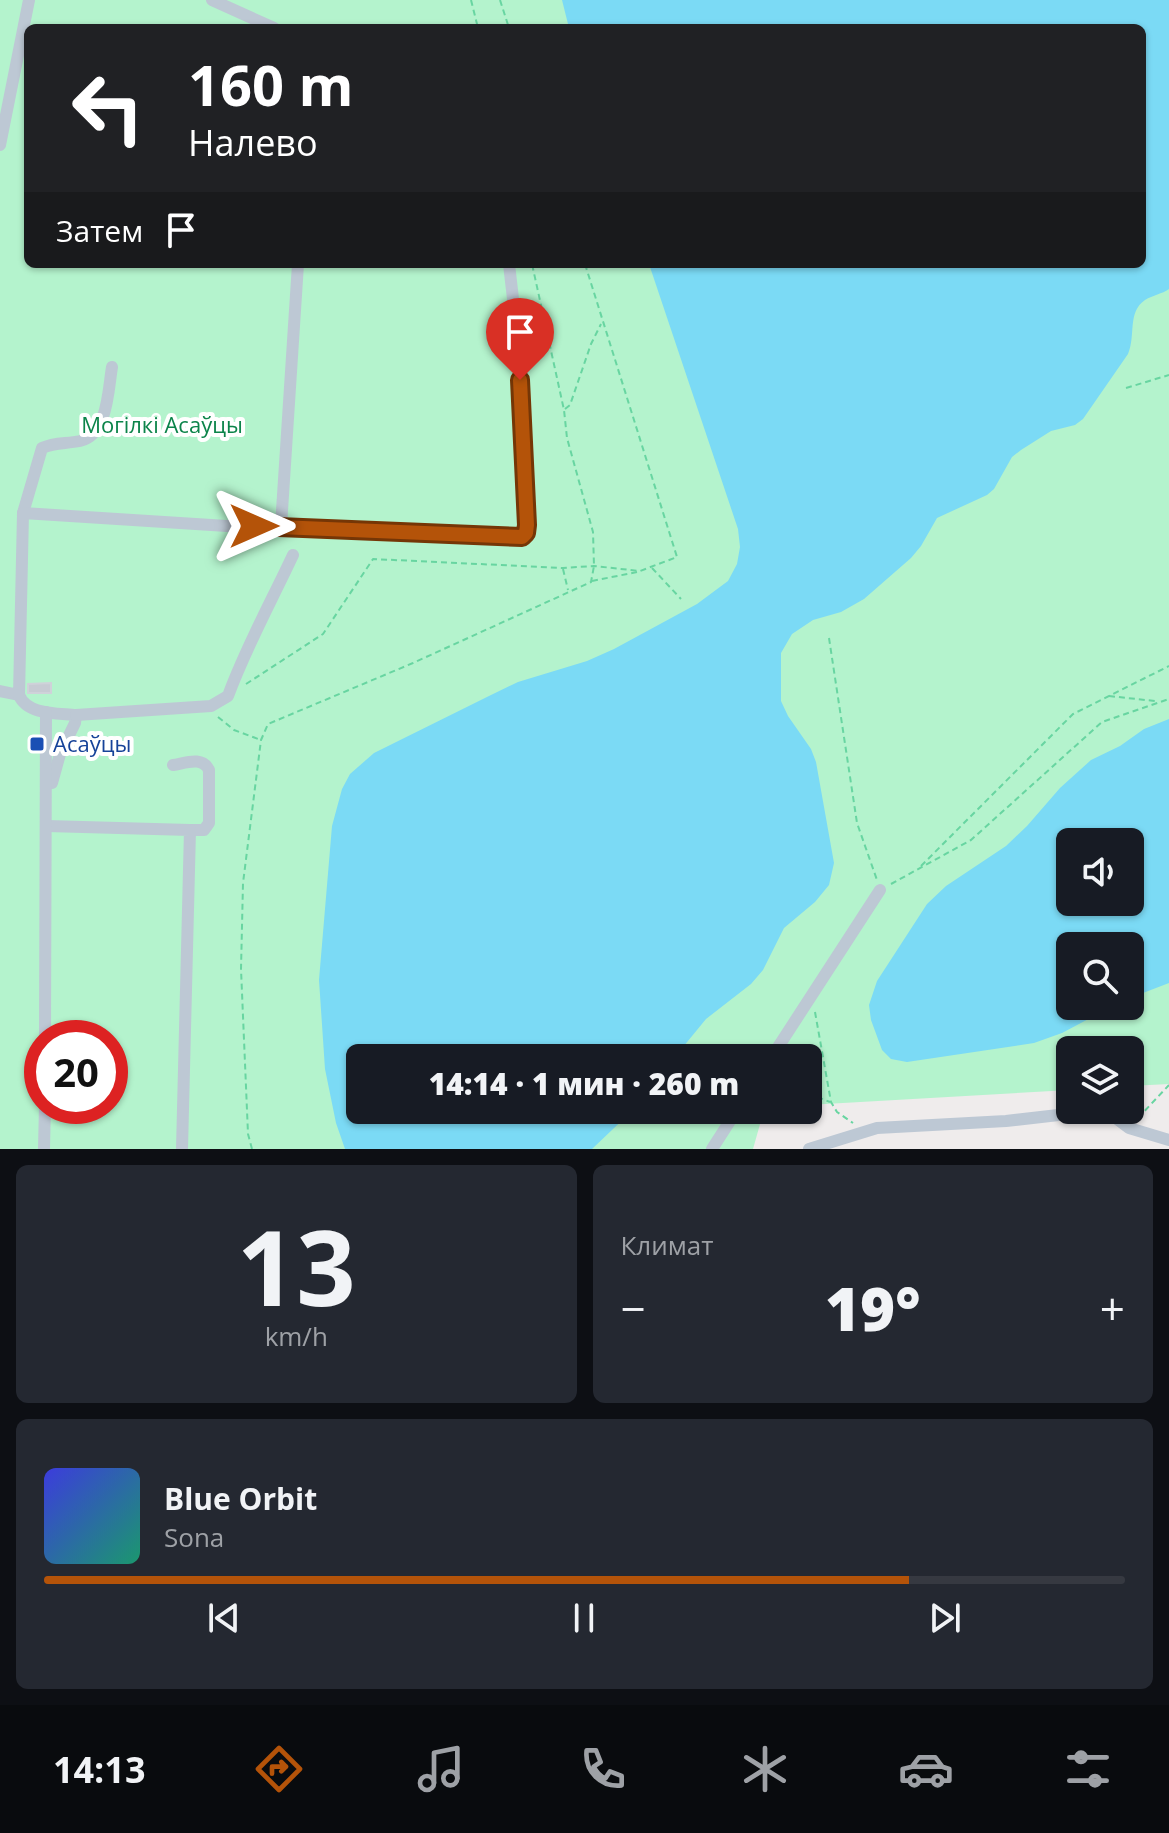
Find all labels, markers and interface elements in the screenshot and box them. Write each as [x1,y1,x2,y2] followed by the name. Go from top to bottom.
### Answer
[188,46,354,122] text: 160 m
[56,56,160,160] icon: left
[188,118,318,167] text: Налево
[159,208,203,252] icon: arrive
[56,210,143,251] text: Затем
[486,298,554,380] pin
[498,310,542,354] icon: arrive
[81,409,243,439] park label: Могілкі Асаўцы
[212,484,296,568] position arrow
[53,728,131,758] place label: Асаўцы
[28,735,46,753] marker: Асаўцы
[1056,828,1144,1124] map controls
[1056,828,1144,916] button: sound
[1056,932,1144,1020] button: search
[24,1020,128,1124] speed limit sign: 20
[1056,1036,1144,1124] button: layers
[429,1063,739,1104] text: 14:14 · 1 мин · 260 m
[237,1195,356,1336] text: 13
[621,1227,714,1263] text: Климат
[825,1267,921,1349] text: 19°
[621,1278,646,1338] text: −
[1100,1278,1125,1338] text: +
[265,1318,328,1354] text: km/h
[164,1478,317,1519] text: Blue Orbit
[164,1519,224,1555] text: Sona
[202,1596,246,1640] icon: previous
[562,1596,606,1640] icon: pause
[923,1596,967,1640] icon: next
[251,1741,307,1797] icon: directions
[413,1741,469,1797] icon: music
[575,1741,631,1797] icon: phone
[737,1741,793,1797] icon: climate
[898,1741,954,1797] icon: car
[1060,1741,1116,1797] icon: filters
[53,1745,145,1794] text: 14:13

